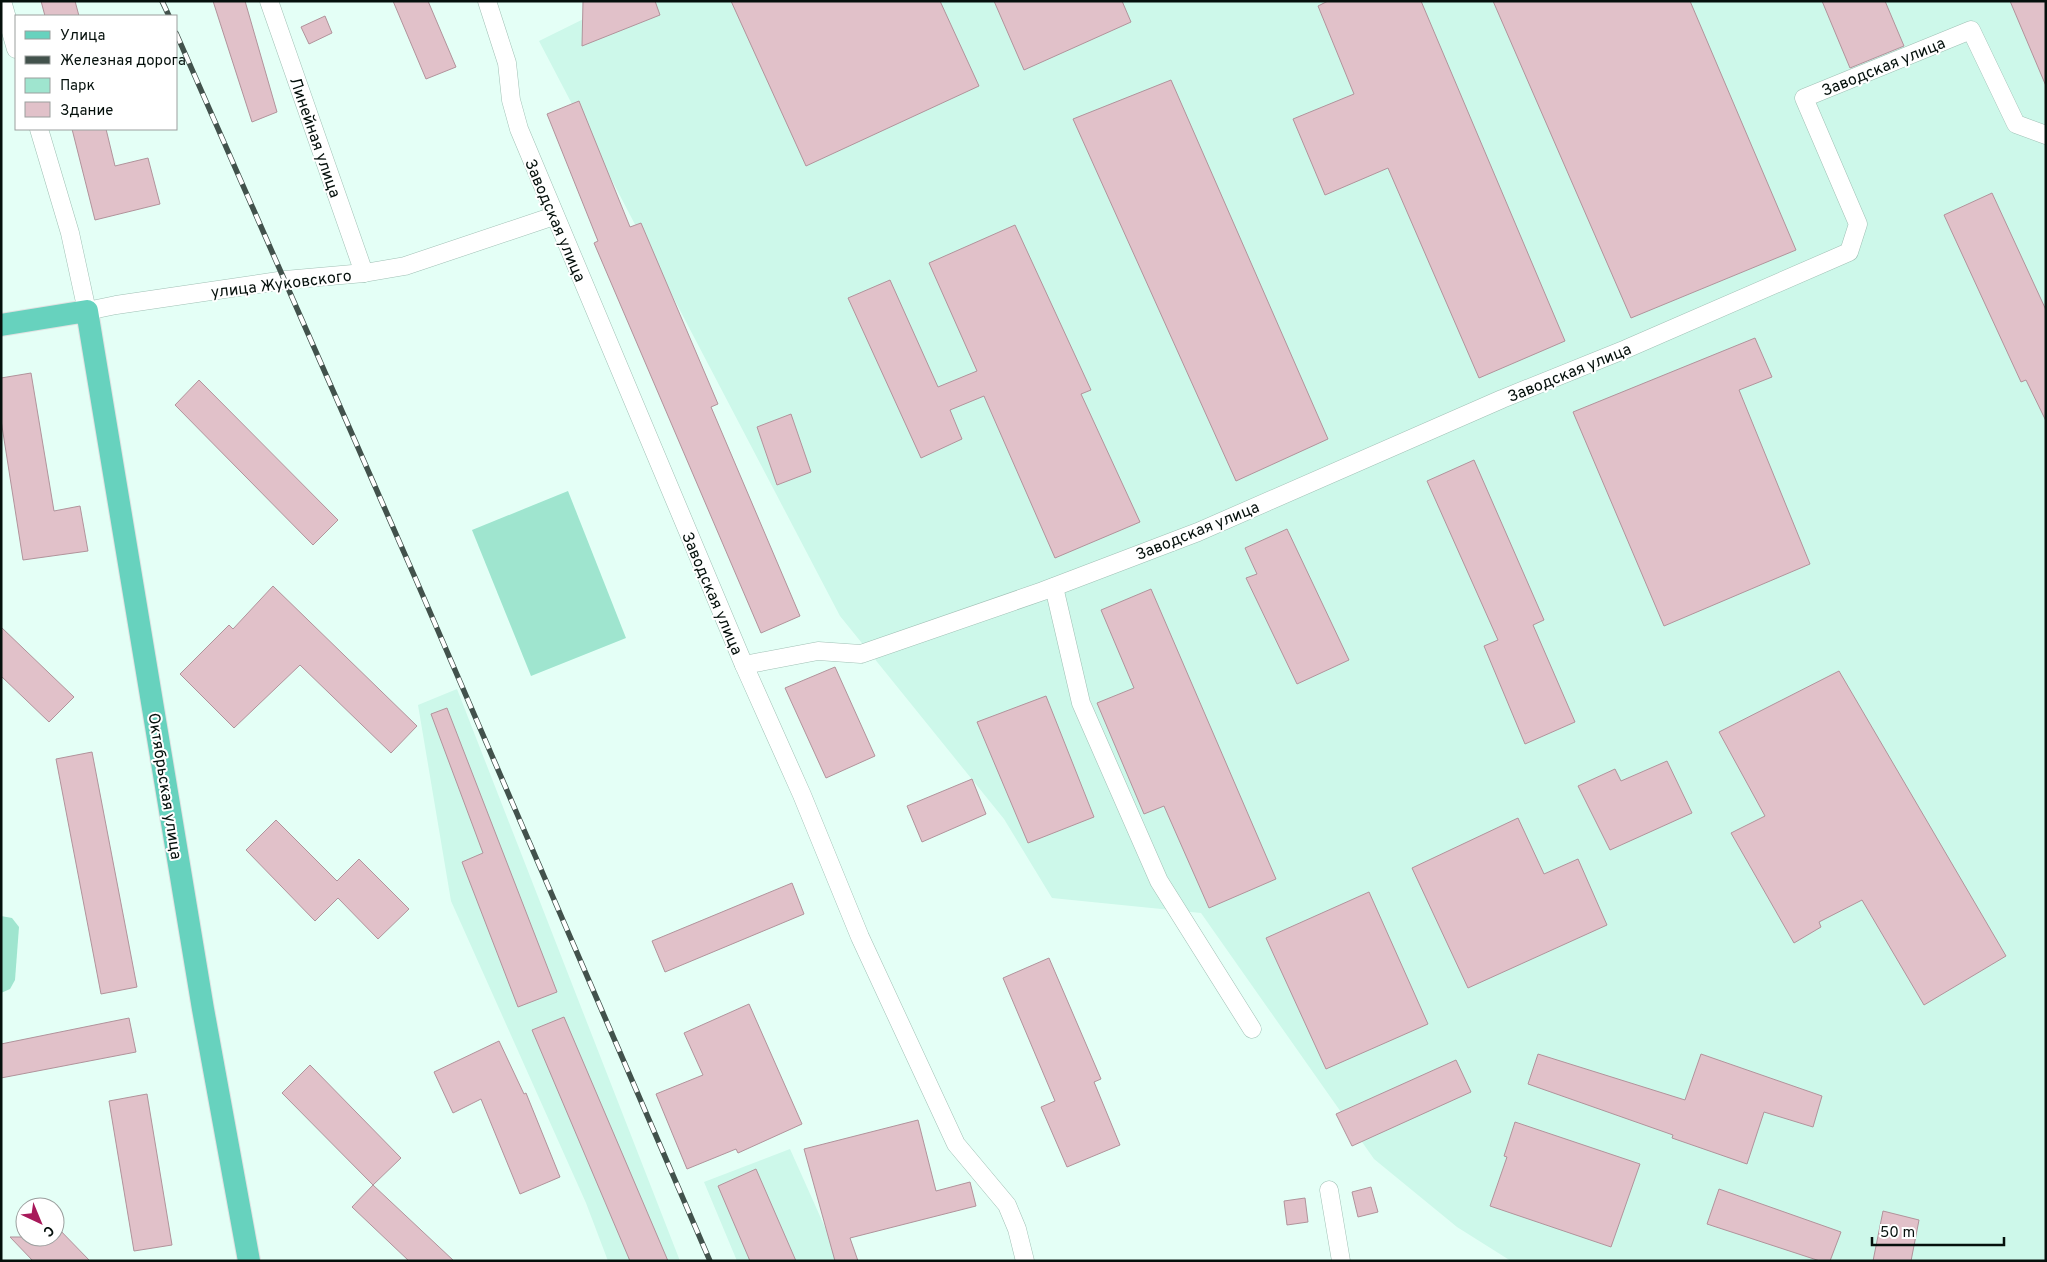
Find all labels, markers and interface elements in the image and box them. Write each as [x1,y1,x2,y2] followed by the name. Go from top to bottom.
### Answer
[15,15,178,130] legend
[60,27,105,46] text: Улица
[1819,34,1949,102] street label: Заводская улица
[60,52,186,71] text: Железная дорога
[284,75,344,201] street label: Линейная улица
[60,77,95,96] text: Парк
[60,102,113,121] text: Здание
[519,156,589,285] street label: Заводская улица
[210,266,353,304] street label: улица Жуковского
[1505,340,1635,408] street label: Заводская улица
[1133,498,1263,566] street label: Заводская улица
[676,529,746,658] street label: Заводская улица
[143,712,185,861] street label: Октябрьская улица
[15,1197,65,1247] north arrow
[1872,1214,2004,1246] scale bar
[39,1221,57,1240] text: С
[1880,1224,1915,1243] text: 50 m

